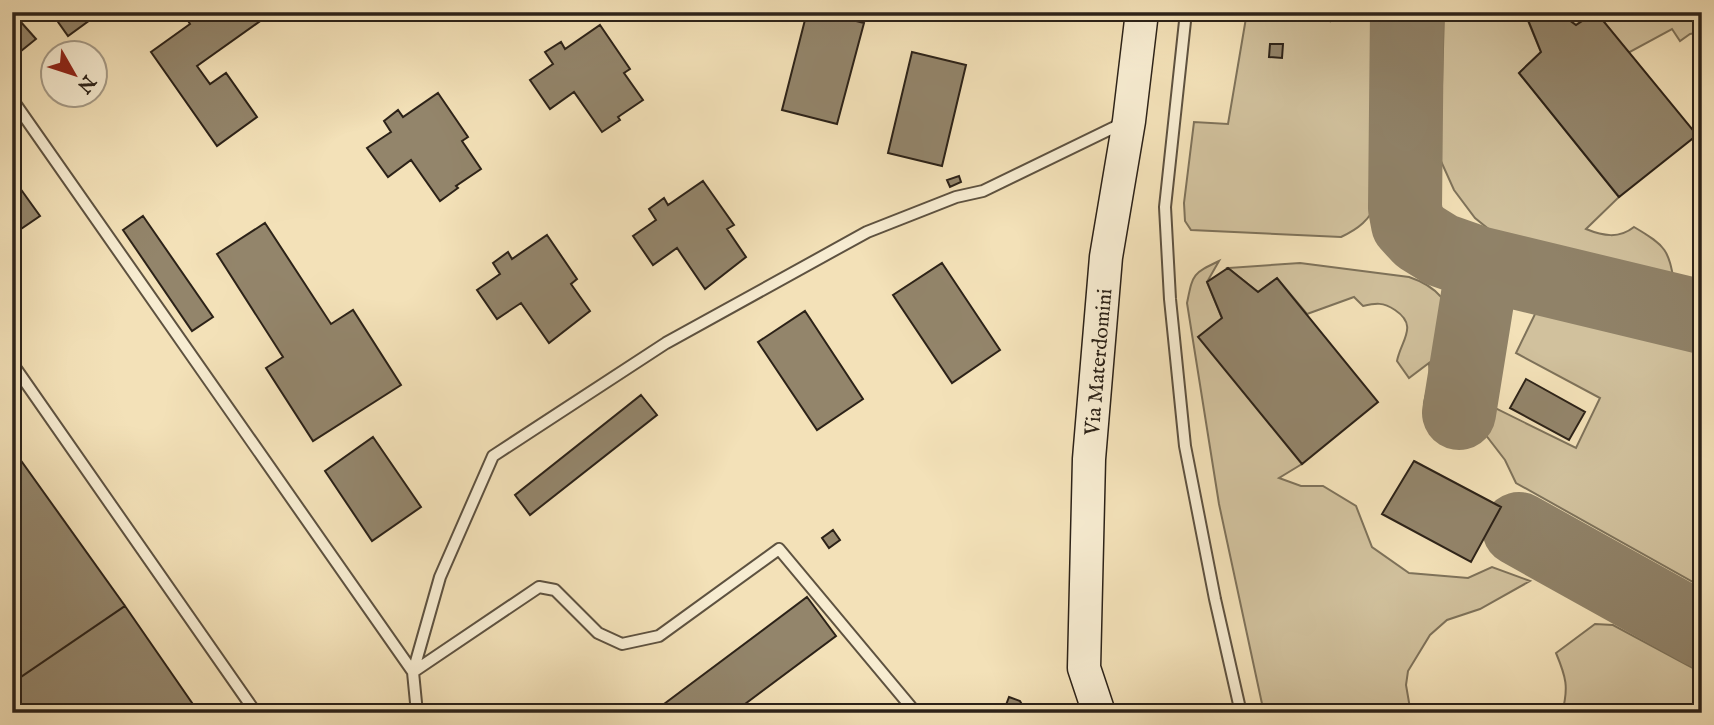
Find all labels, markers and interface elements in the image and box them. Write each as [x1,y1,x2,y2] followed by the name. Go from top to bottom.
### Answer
[38,38,108,108] north arrow
[71,69,101,98] text: N
[1080,287,1119,438] street label: Via Materdomini

